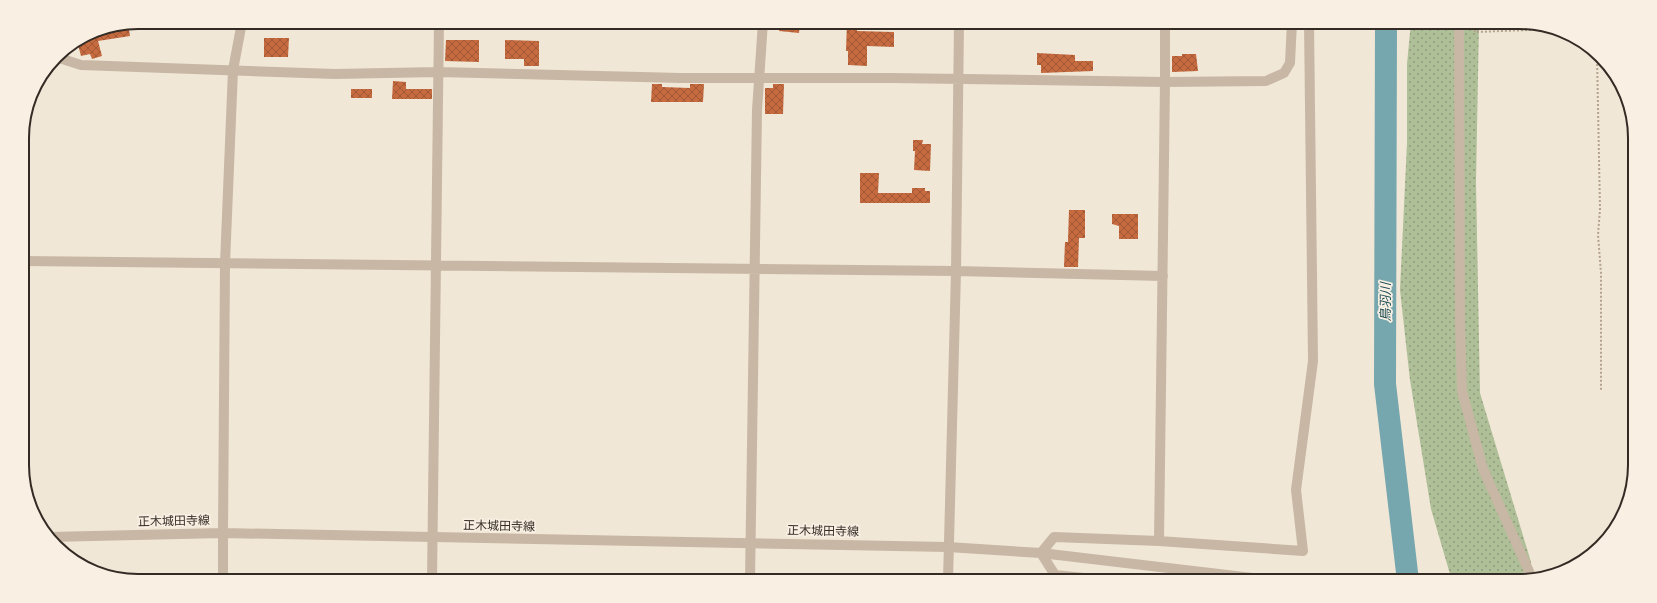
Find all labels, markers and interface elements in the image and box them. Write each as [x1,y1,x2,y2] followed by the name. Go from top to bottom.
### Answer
[1378,281,1393,322] water label: 鳥羽川
[138,513,210,529] street label: 正木城田寺線
[463,518,535,534] street label: 正木城田寺線
[787,523,859,539] street label: 正木城田寺線

